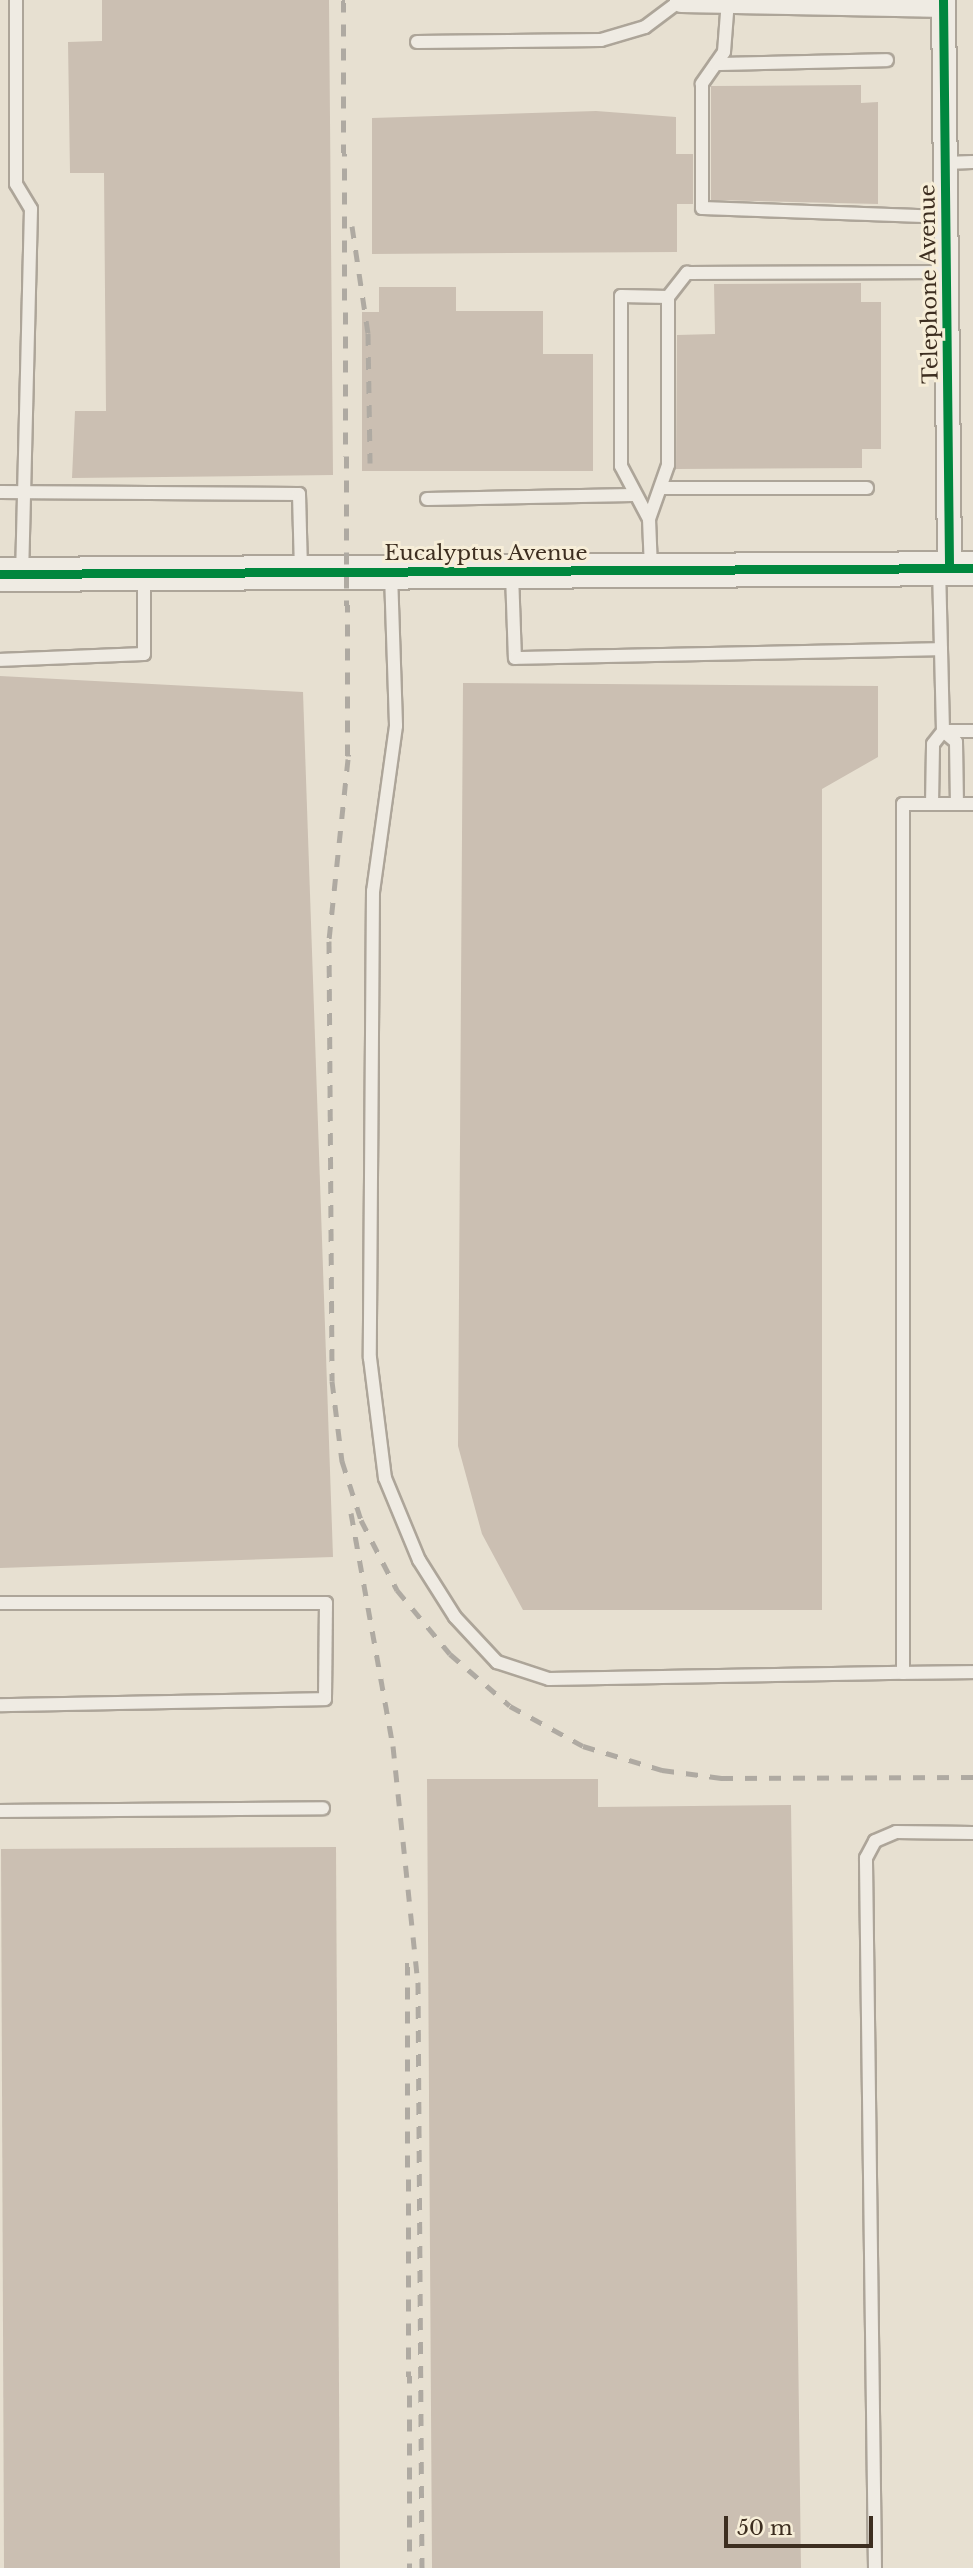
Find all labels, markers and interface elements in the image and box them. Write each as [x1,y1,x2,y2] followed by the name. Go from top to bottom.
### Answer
[915,184,943,384] street label: Telephone Avenue
[384,540,588,566] street label: Eucalyptus Avenue
[728,2502,877,2546] scale bar
[737,2515,792,2541] text: 50 m

